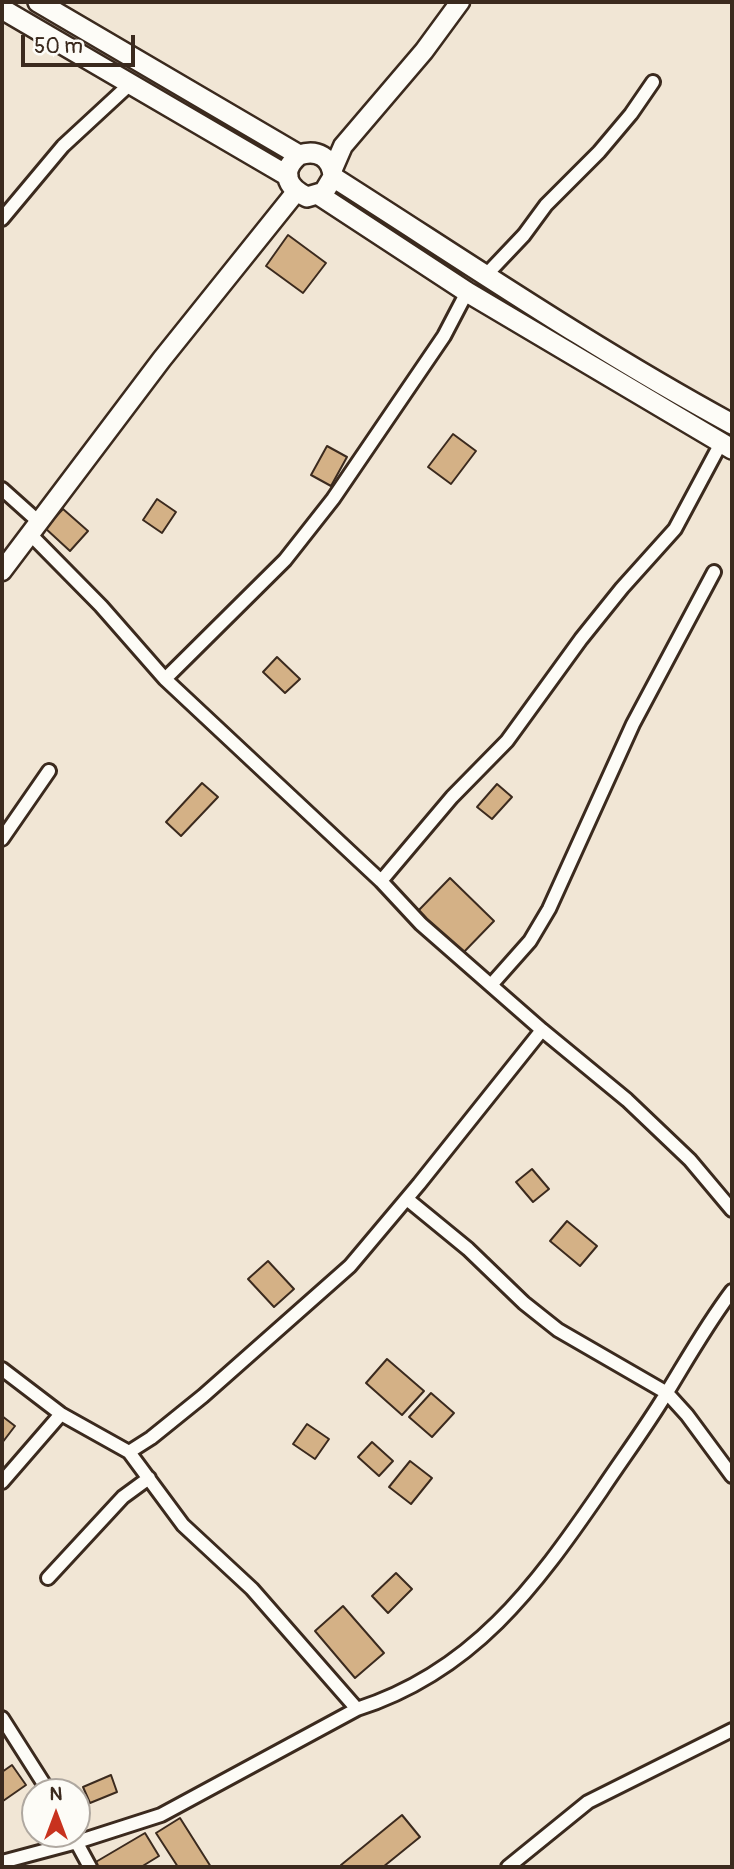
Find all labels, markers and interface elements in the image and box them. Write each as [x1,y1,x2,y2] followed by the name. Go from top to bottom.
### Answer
[24,21,138,65] scale bar
[34,33,83,60] text: 50 m
[21,1778,91,1848] north arrow
[50,1782,62,1806] text: N

